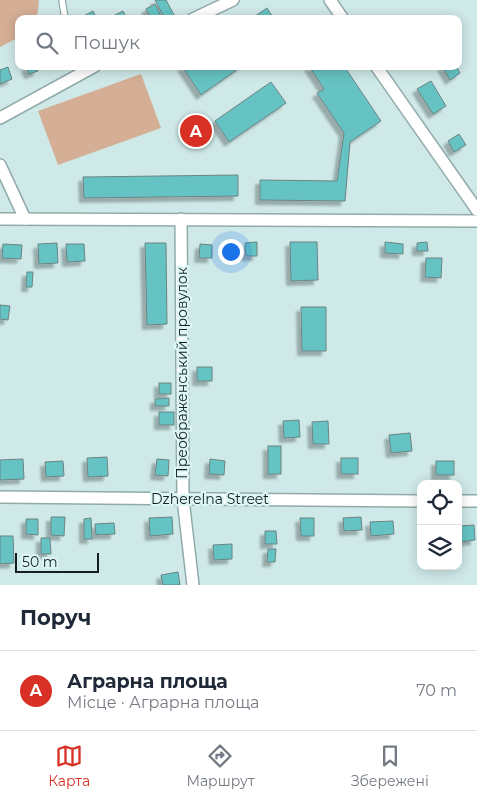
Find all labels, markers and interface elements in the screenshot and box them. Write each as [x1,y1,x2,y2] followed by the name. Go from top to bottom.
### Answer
[15,15,462,70] search box
[33,29,61,57] icon: search
[73,31,140,54] text: Пошук
[180,112,212,150] pin: A
[218,239,244,265] your location
[173,267,191,479] street label: Преображенський провулок
[417,480,462,570] map controls
[417,480,462,525] button: locate
[151,490,269,508] street label: Dzherelna Street
[417,525,462,570] button: layers
[15,550,99,573] scale bar
[22,553,58,571] text: 50 m
[20,605,91,630] text: Поруч
[67,670,228,693] text: Аграрна площа
[30,681,42,700] text: A
[416,681,457,700] text: 70 m
[67,693,259,712] text: Місце · Аграрна площа
[48,742,90,790] tab: Карта
[186,742,255,790] tab: Маршрут
[351,742,429,790] tab: Збережені

